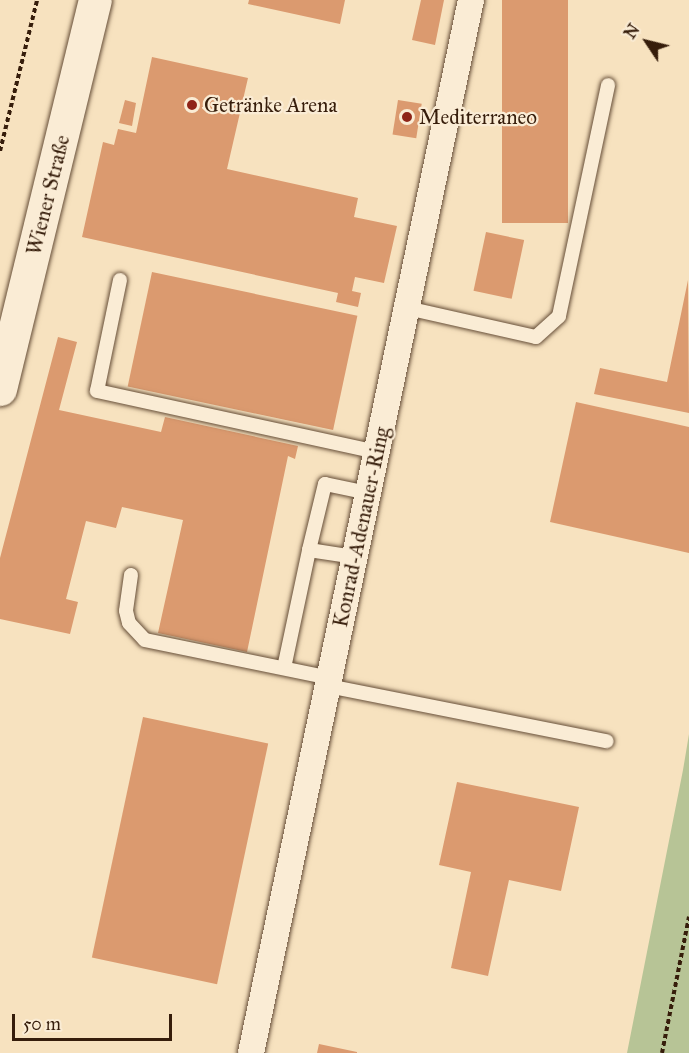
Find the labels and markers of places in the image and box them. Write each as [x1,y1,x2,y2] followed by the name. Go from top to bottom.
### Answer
[204,92,337,118] place label: Getränke Arena
[185,98,199,112] marker: Getränke Arena
[419,104,537,130] place label: Mediterraneo
[400,110,414,124] marker: Mediterraneo

